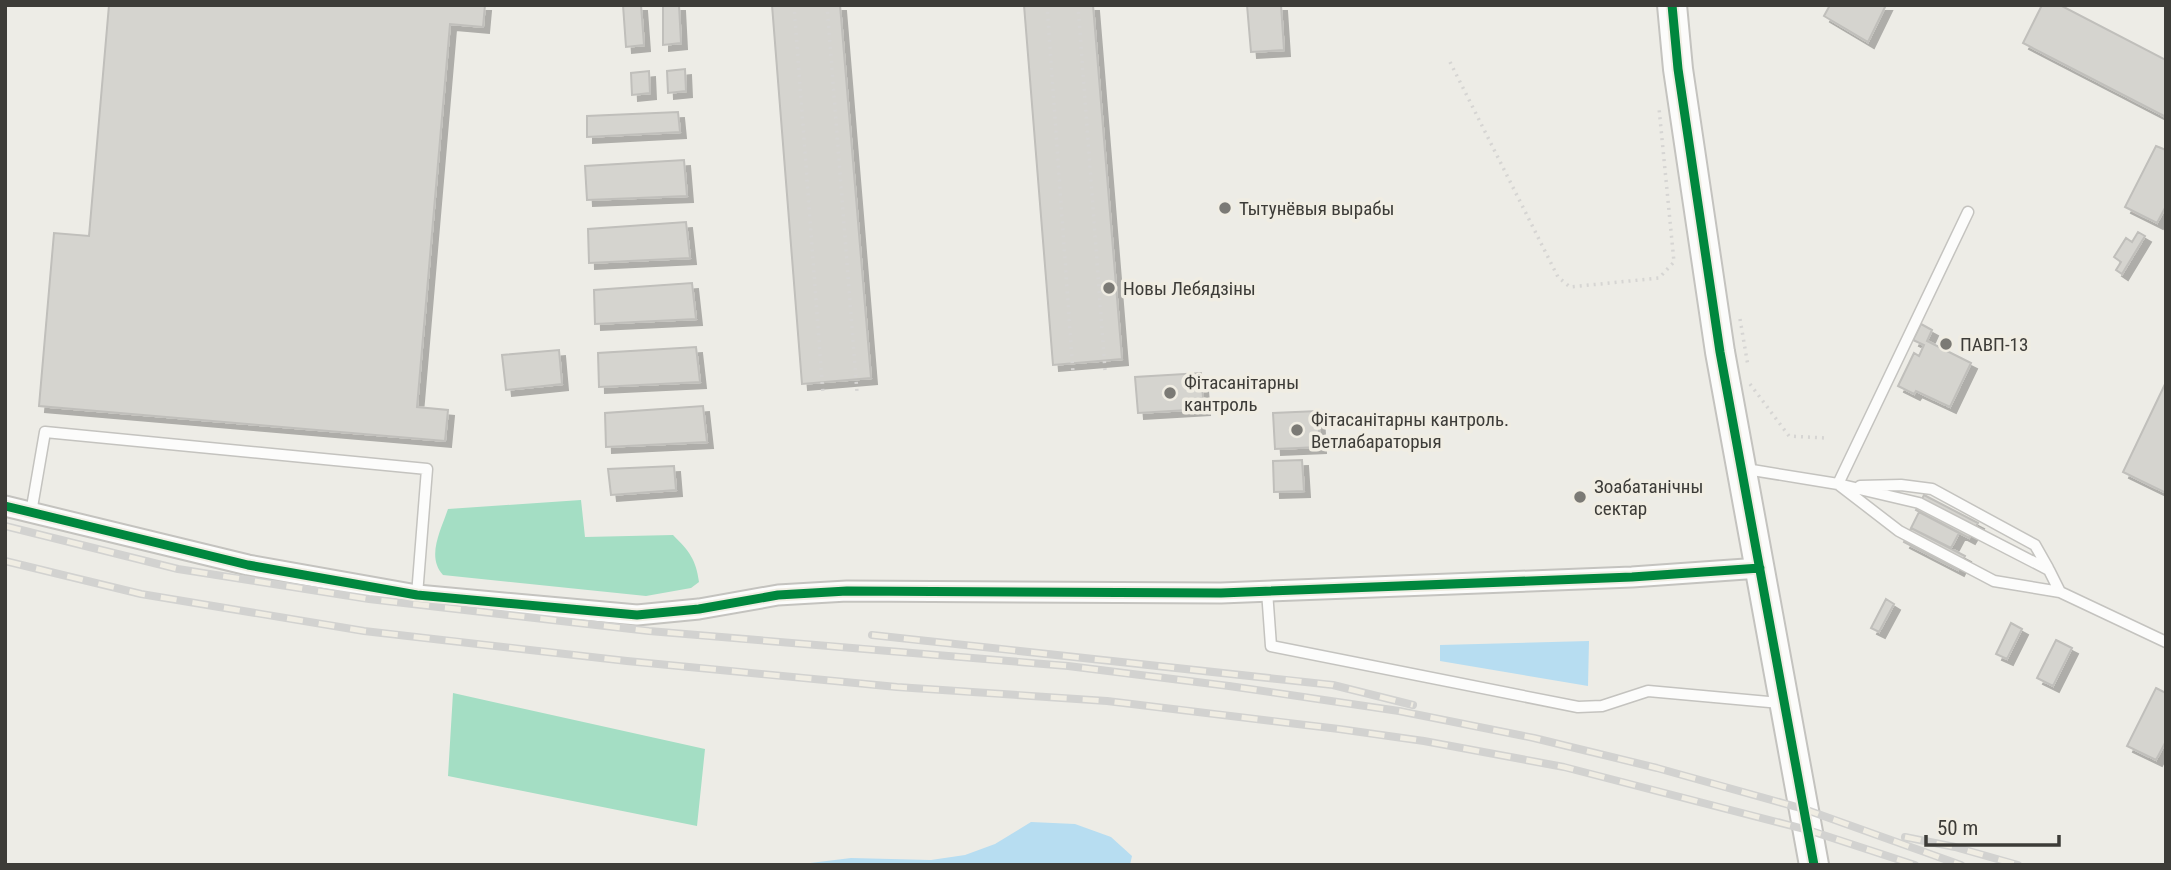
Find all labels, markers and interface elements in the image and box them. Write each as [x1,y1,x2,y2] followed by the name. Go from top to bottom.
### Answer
[1239,197,1394,220] place label: Тытунёвыя вырабы
[1217,200,1233,216] marker: Тытунёвыя вырабы
[1123,277,1256,300] place label: Новы Лебядзіны
[1101,280,1117,296] marker: Новы Лебядзіны
[1960,333,2028,356] place label: ПАВП-13
[1938,336,1954,352] marker: ПАВП-13
[1184,371,1299,416] place label: Фітасанітарны кантроль
[1162,385,1178,401] marker: Фітасанітарны кантроль
[1311,408,1509,453] place label: Фітасанітарны кантроль. Ветлабараторыя
[1289,422,1305,438] marker: Фітасанітарны кантроль. Ветлабараторыя
[1594,475,1703,520] place label: Зоабатанічны сектар
[1572,489,1588,505] marker: Зоабатанічны сектар
[1926,804,2059,848] scale bar
[1937,816,1978,840] text: 50 m

